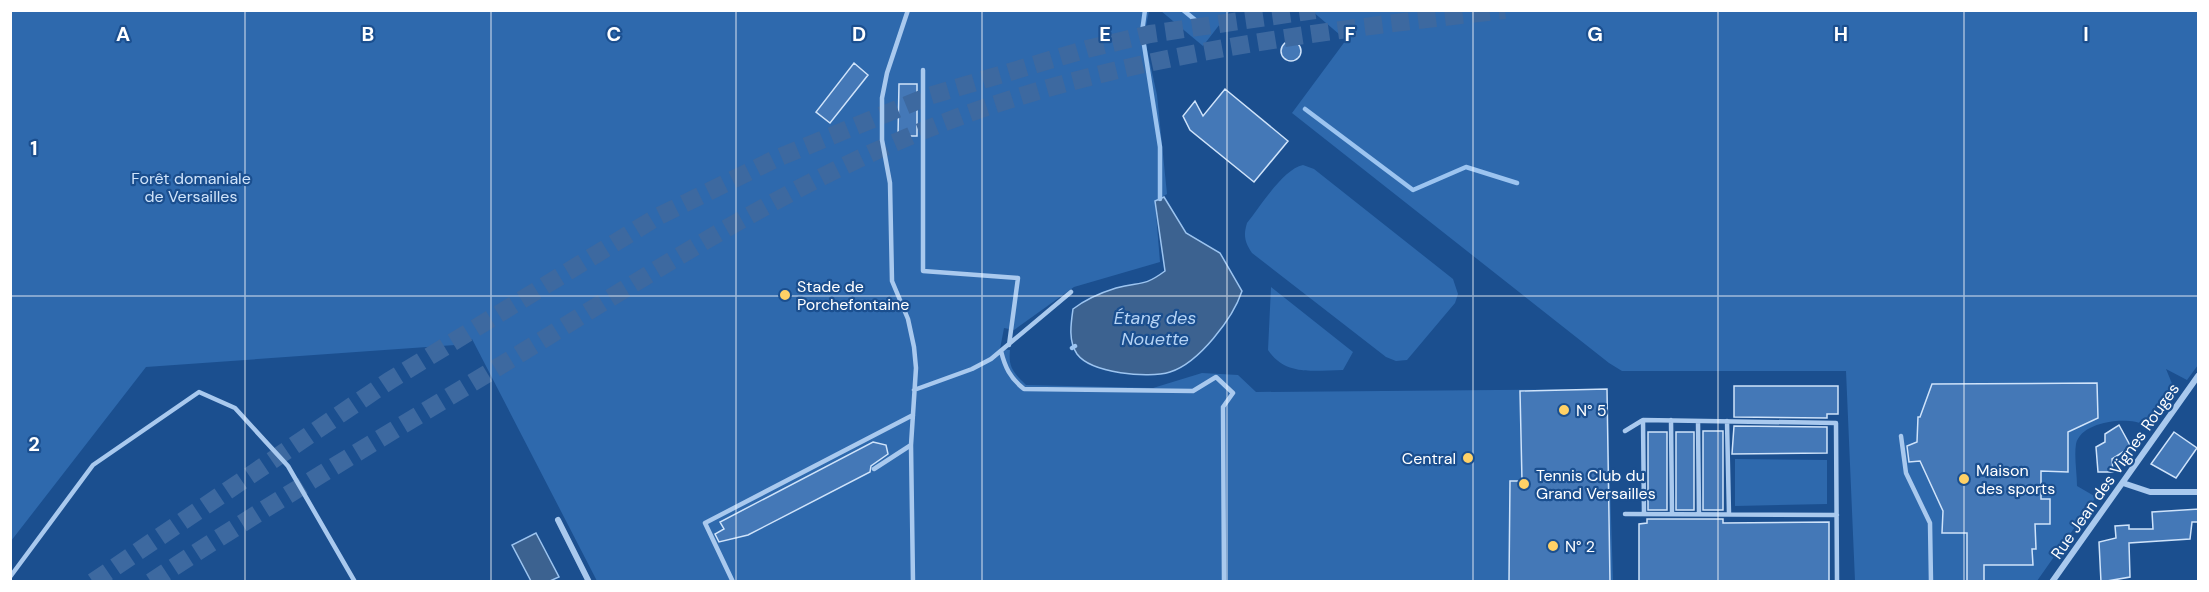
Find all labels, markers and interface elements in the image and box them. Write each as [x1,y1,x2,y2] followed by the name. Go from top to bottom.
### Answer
[116,21,130,47] text: A
[362,21,374,47] text: B
[607,21,621,47] text: C
[852,21,866,47] text: D
[1099,21,1111,47] text: E
[1344,21,1356,47] text: F
[1587,21,1603,47] text: G
[1834,21,1848,47] text: H
[2083,21,2089,47] text: I
[30,135,38,161] text: 1
[131,168,251,207] park label: Forêt domaniale de Versailles
[797,276,909,315] place label: Stade de Porchefontaine
[778,288,792,302] marker: Stade de Porchefontaine
[1114,306,1196,351] water label: Étang des Nouette
[2046,379,2184,563] street label: Rue Jean des Vignes Rouges
[1576,400,1607,421] place label: N° 5
[1557,403,1571,417] marker: N° 5
[28,431,40,457] text: 2
[1402,448,1456,469] place label: Central
[1461,451,1475,465] marker: Central
[1976,460,2055,499] place label: Maison des sports
[1536,465,1656,504] place label: Tennis Club du Grand Versailles
[1957,472,1971,486] marker: Maison des sports
[1517,477,1531,491] marker: Tennis Club du Grand Versailles
[1565,536,1595,557] place label: N° 2
[1546,539,1560,553] marker: N° 2

